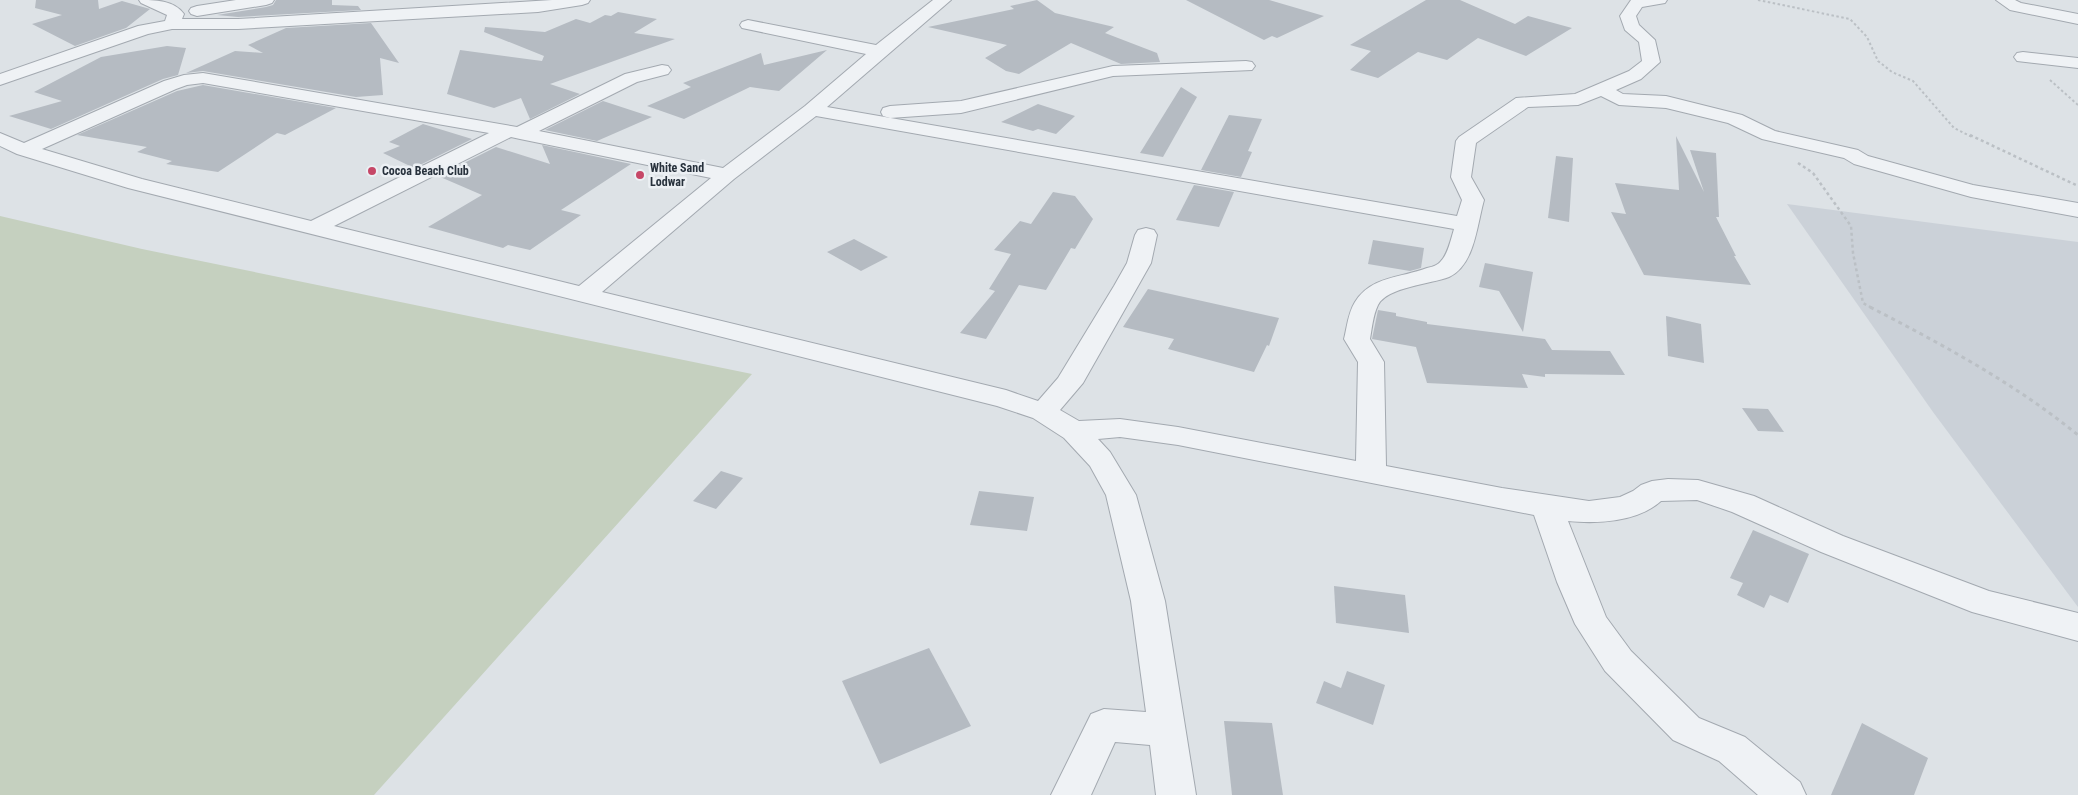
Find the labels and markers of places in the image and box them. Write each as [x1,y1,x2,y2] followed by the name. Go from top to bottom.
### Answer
[650,161,704,189] place label: White Sand Lodwar
[382,164,469,178] place label: Cocoa Beach Club
[366,165,378,177] marker: Cocoa Beach Club
[634,169,646,181] marker: White Sand Lodwar

